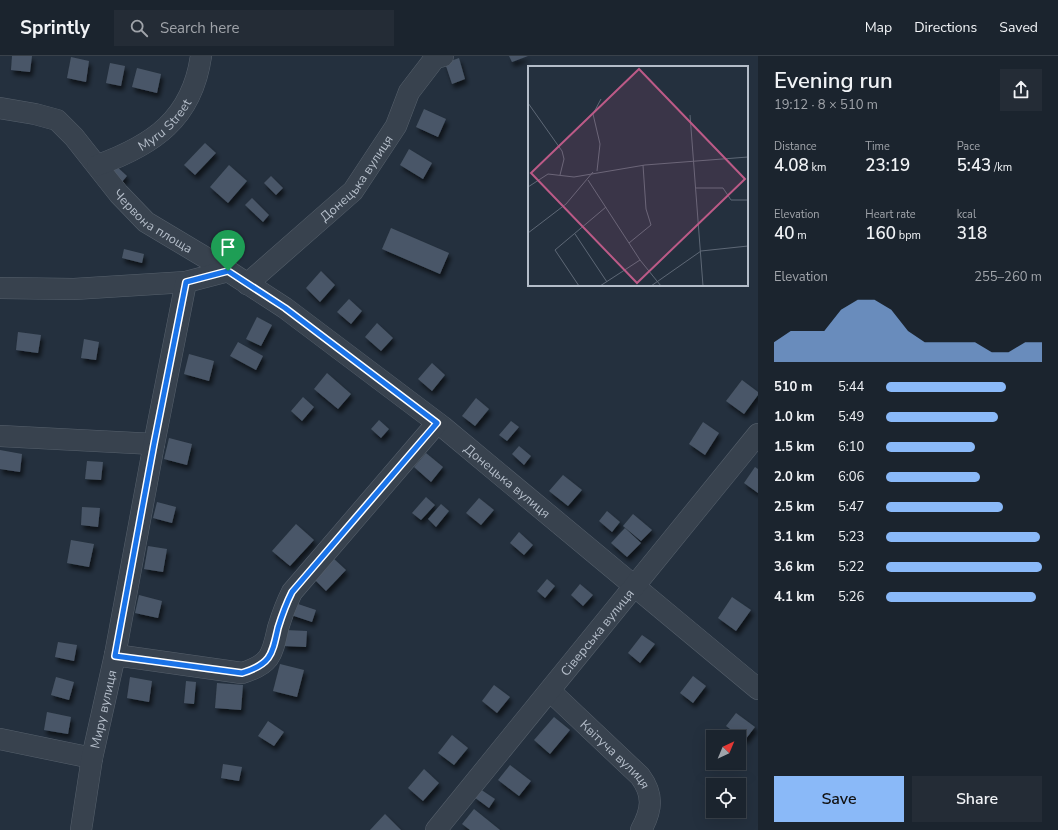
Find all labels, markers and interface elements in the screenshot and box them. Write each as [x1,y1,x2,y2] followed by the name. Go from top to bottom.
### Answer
[114,10,394,46] search box
[20,15,90,41] text: Sprintly
[128,17,150,39] icon: search
[160,18,239,38] text: Search here
[865,18,892,37] text: Map
[914,18,977,37] text: Directions
[999,18,1038,37] text: Saved
[528,66,748,286] inset map
[774,66,893,96] text: Evening run
[1000,69,1042,111] button: share
[135,95,196,155] street label: Myru Street
[774,96,878,114] text: 19:12 · 8 × 510 m
[316,132,398,226] street label: Донецька вулиця
[774,139,817,154] text: Distance
[865,139,890,154] text: Time
[957,139,980,154] text: Pace
[774,154,809,177] text: 4.08
[865,154,910,177] text: 23:19
[957,154,991,177] text: 5:43
[809,160,826,175] text: km
[991,160,1012,175] text: /km
[109,186,196,258] street label: Червона площа
[774,207,820,222] text: Elevation
[865,207,916,222] text: Heart rate
[957,207,976,222] text: kcal
[774,222,794,245] text: 40
[865,222,896,245] text: 160
[957,222,987,245] text: 318
[794,228,807,243] text: m
[896,228,921,243] text: bpm
[211,230,245,271] pin
[217,236,239,258] icon: arrive
[774,268,828,286] text: Elevation
[974,268,1042,286] text: 255–260 m
[774,378,812,396] text: 510 m
[838,378,864,396] text: 5:44
[774,408,815,426] text: 1.0 km
[838,408,864,426] text: 5:49
[774,438,815,456] text: 1.5 km
[838,438,864,456] text: 6:10
[460,440,554,523] street label: Донецька вулиця
[774,468,815,486] text: 2.0 km
[838,468,864,486] text: 6:06
[774,498,815,516] text: 2.5 km
[838,498,864,516] text: 5:47
[774,528,815,546] text: 3.1 km
[838,528,864,546] text: 5:23
[774,558,815,576] text: 3.6 km
[838,558,864,576] text: 5:22
[557,585,639,680] street label: Сіверська вулиця
[774,588,815,606] text: 4.1 km
[838,588,864,606] text: 5:26
[86,668,121,750] street label: Миру вулиця
[576,716,654,792] street label: Квітуча вулиця
[706,730,746,770] north arrow
[706,730,746,818] map controls
[774,776,904,822] button: Save
[912,776,1042,822] button: Share
[706,778,746,818] button: locate

